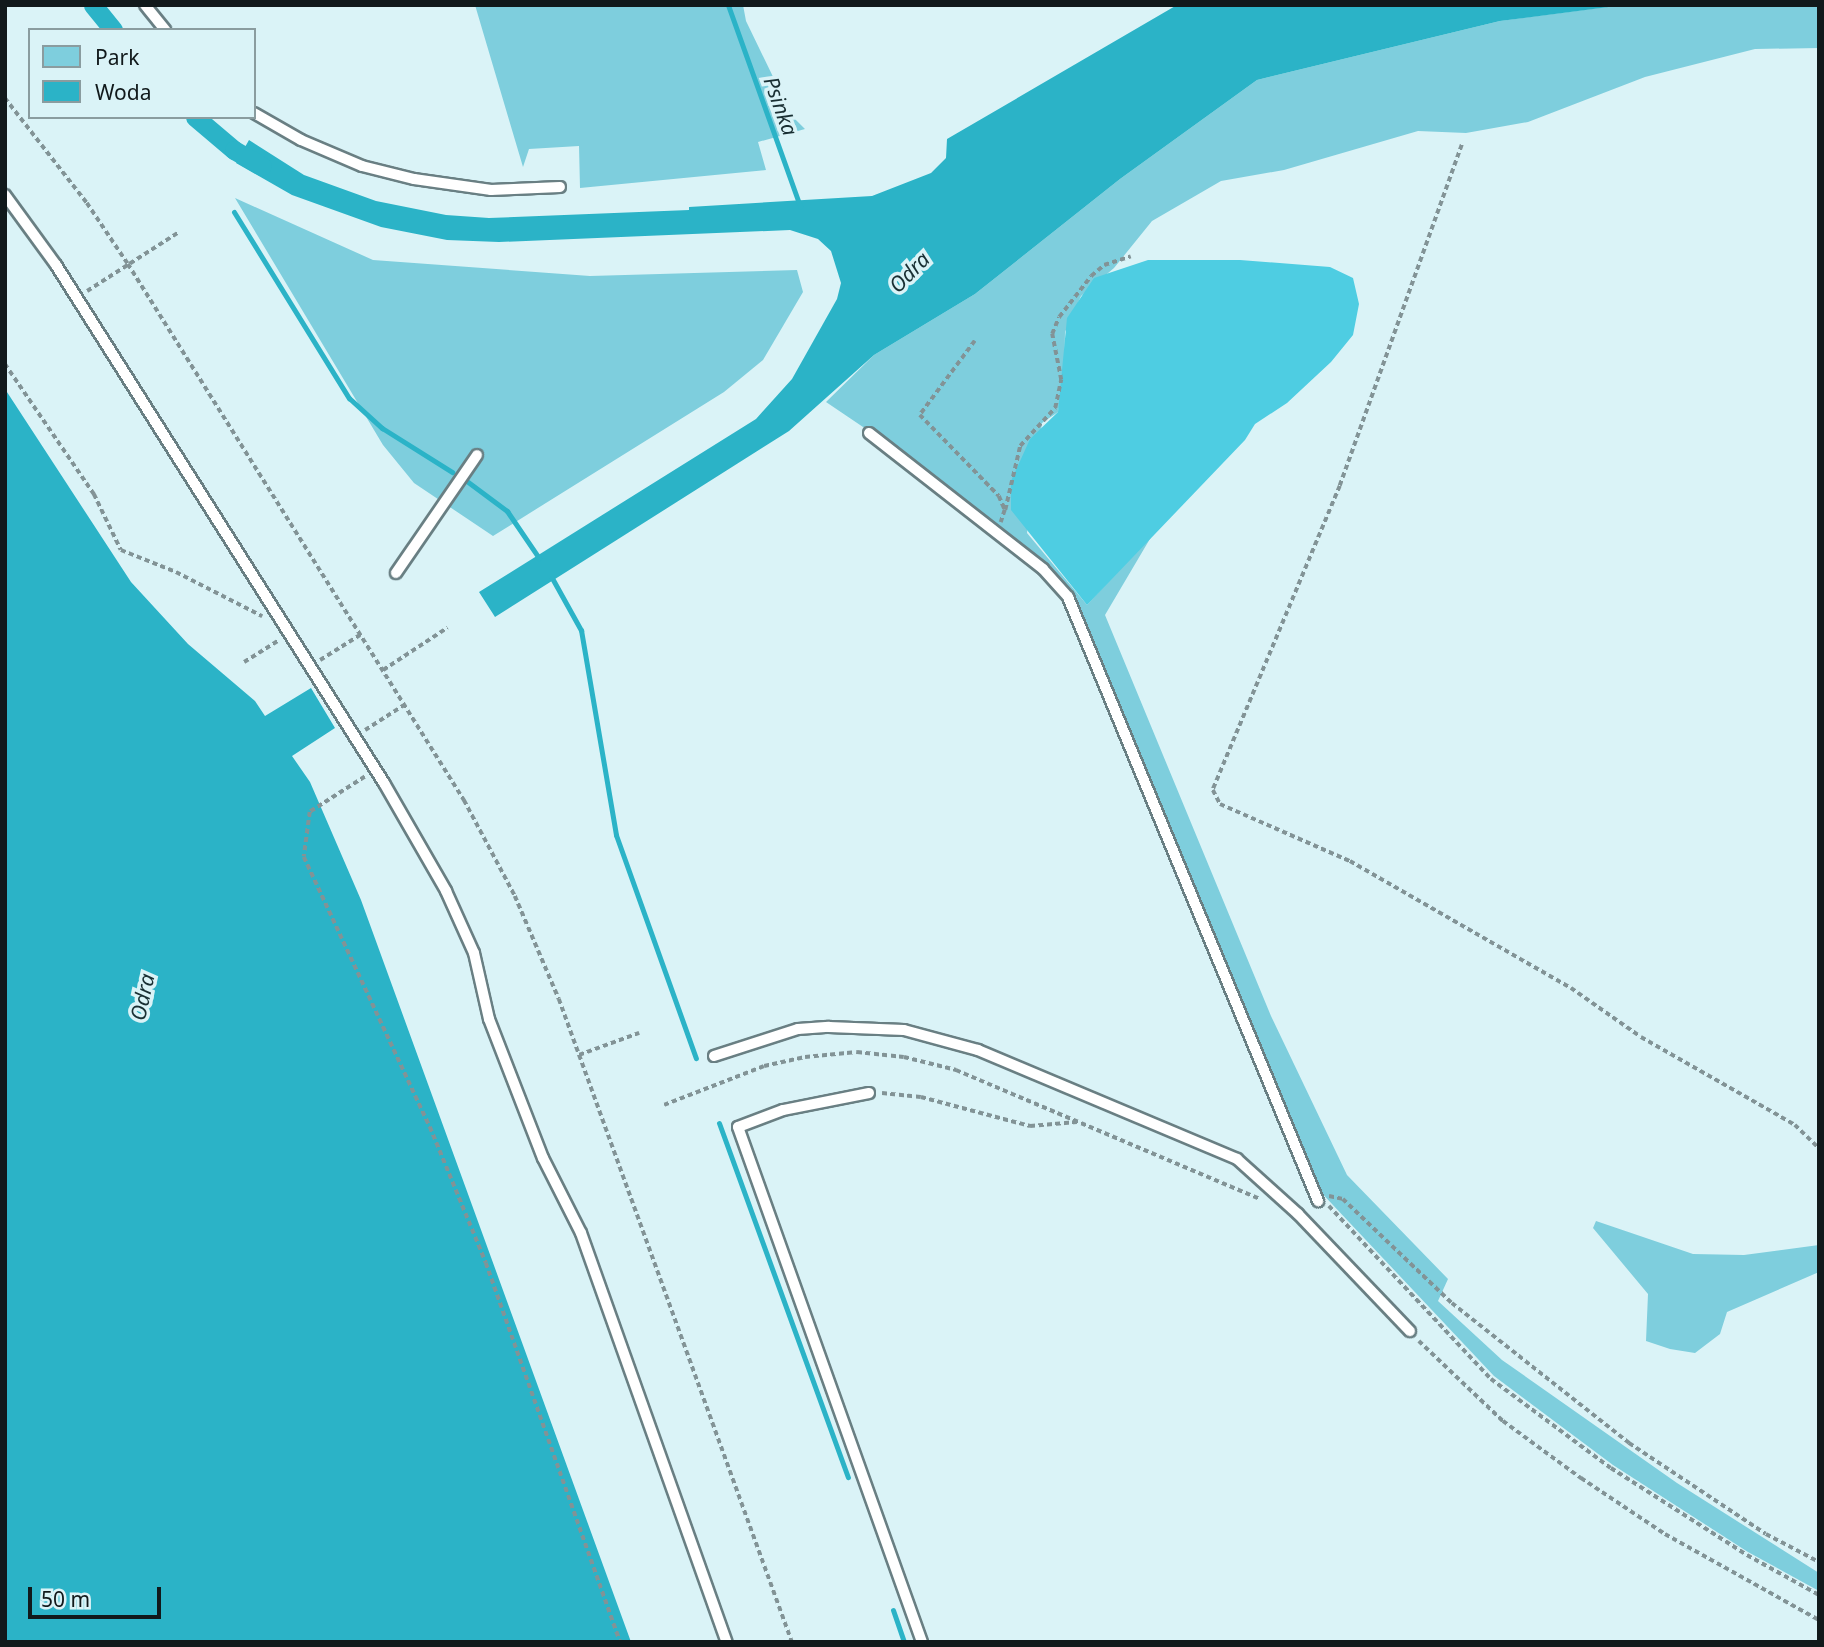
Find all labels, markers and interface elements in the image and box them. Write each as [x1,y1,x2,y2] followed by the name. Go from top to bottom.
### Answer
[28,28,256,119] legend
[95,43,139,71] text: Park
[759,73,803,139] water label: Psinka
[95,78,152,106] text: Woda
[883,246,935,298] water label: Odra
[125,971,159,1023] water label: Odra
[32,1574,164,1618] scale bar
[41,1585,90,1613] text: 50 m

